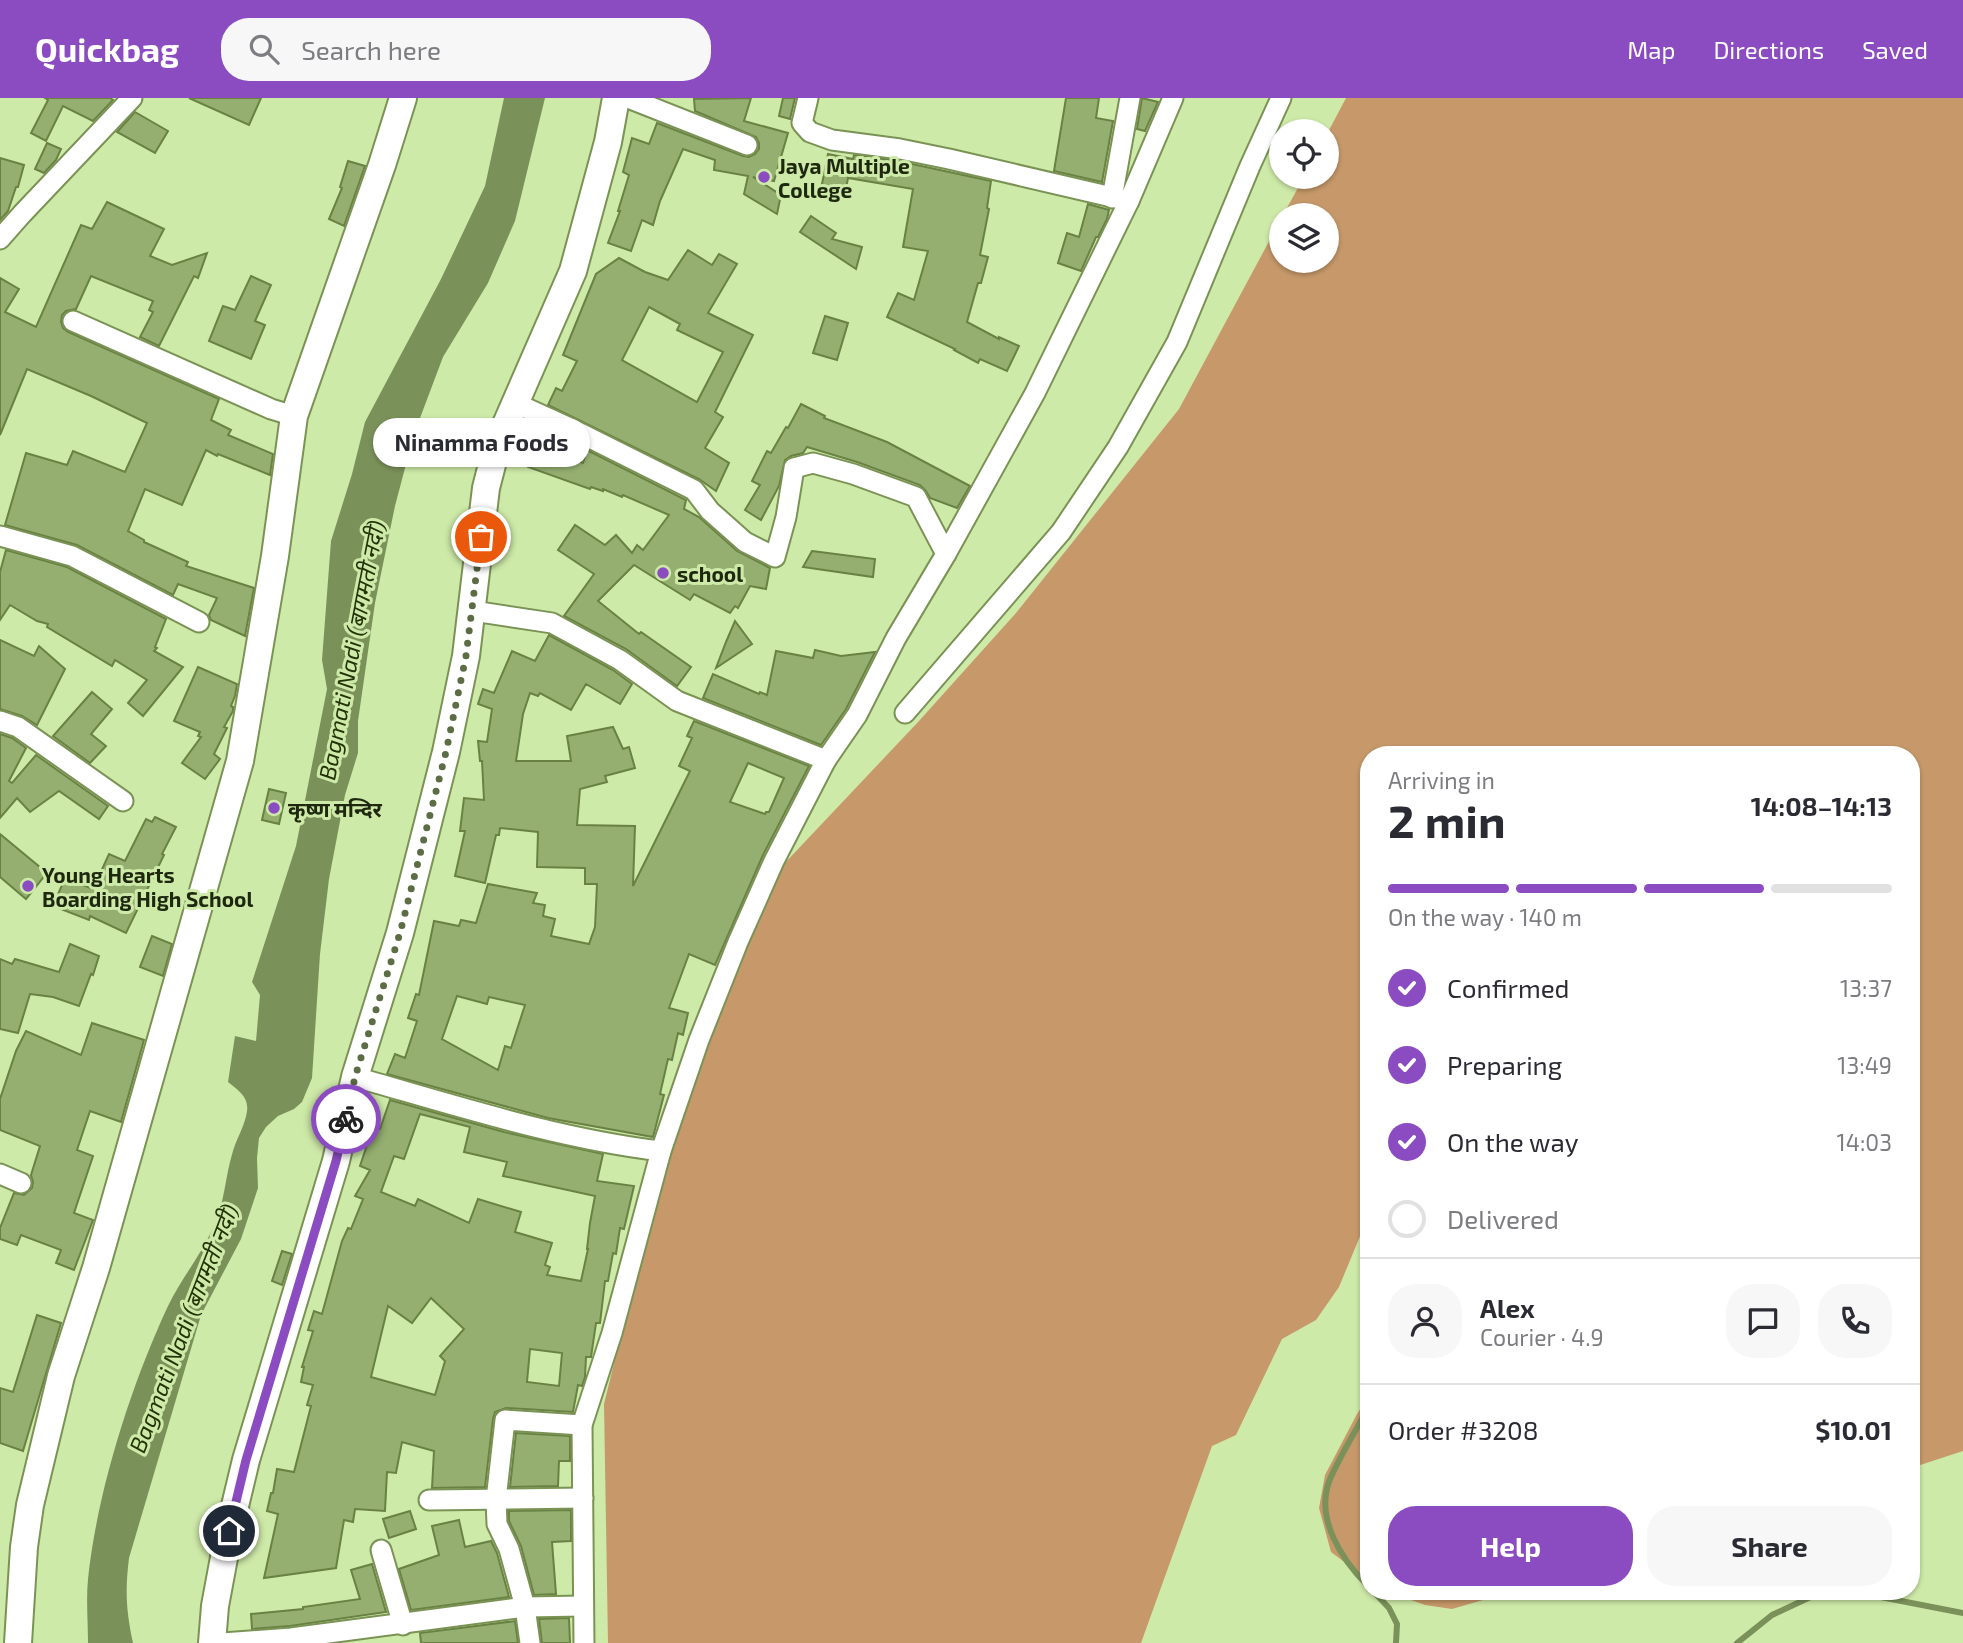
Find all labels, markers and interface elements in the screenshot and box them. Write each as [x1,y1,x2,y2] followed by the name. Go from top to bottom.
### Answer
[221,18,711,81] search box
[35,29,179,69] text: Quickbag
[245,30,283,68] icon: search
[301,34,441,65] text: Search here
[1627,35,1675,64] text: Map
[1713,35,1824,64] text: Directions
[1862,35,1928,64] text: Saved
[1269,119,1339,273] map controls
[1269,119,1339,189] button: locate
[778,153,910,202] place label: Jaya Multiple College
[756,169,772,185] marker: Jaya Multiple College
[1269,203,1339,273] button: layers
[372,418,590,467] callout: Ninamma Foods
[394,428,569,456] text: Ninamma Foods
[451,507,511,567] pin
[312,518,390,782] water label: Bagmati Nadi (बागमती नदी)
[462,518,500,556] icon: bag
[677,561,743,586] place label: school
[655,565,671,581] marker: school
[1388,766,1495,794] text: Arriving in
[1751,790,1892,821] text: 14:08–14:13
[1388,792,1506,847] text: 2 min
[288,796,383,823] place label: कृष्ण मन्दिर
[266,800,282,816] marker: कृष्ण मन्दिर
[42,862,253,911] place label: Young Hearts Boarding High School
[20,878,36,894] marker: Young Hearts Boarding High School
[1388,903,1582,931] text: On the way · 140 m
[1388,969,1426,1007] icon: check
[1447,972,1570,1003] text: Confirmed
[1840,974,1892,1002] text: 13:37
[1388,1046,1426,1084] icon: check
[1447,1049,1562,1080] text: Preparing
[1837,1051,1892,1079] text: 13:49
[311,1084,381,1154] courier
[327,1100,365,1138] icon: bike
[1388,1123,1426,1161] icon: check
[1447,1126,1578,1157] text: On the way
[1837,1128,1892,1156] text: 14:03
[123,1200,243,1456] water label: Bagmati Nadi (बागमती नदी)
[1447,1203,1559,1234] text: Delivered
[1388,1284,1462,1358] button: person
[1726,1284,1800,1358] button: chat
[1818,1284,1892,1358] button: phone
[1480,1292,1535,1323] text: Alex
[1480,1323,1604,1351] text: Courier · 4.9
[1388,1414,1538,1445] text: Order #3208
[1815,1414,1892,1445] text: $10.01
[199,1501,259,1561] pin
[1388,1506,1633,1586] button: Help
[1647,1506,1892,1586] button: Share
[210,1512,248,1550] icon: home

